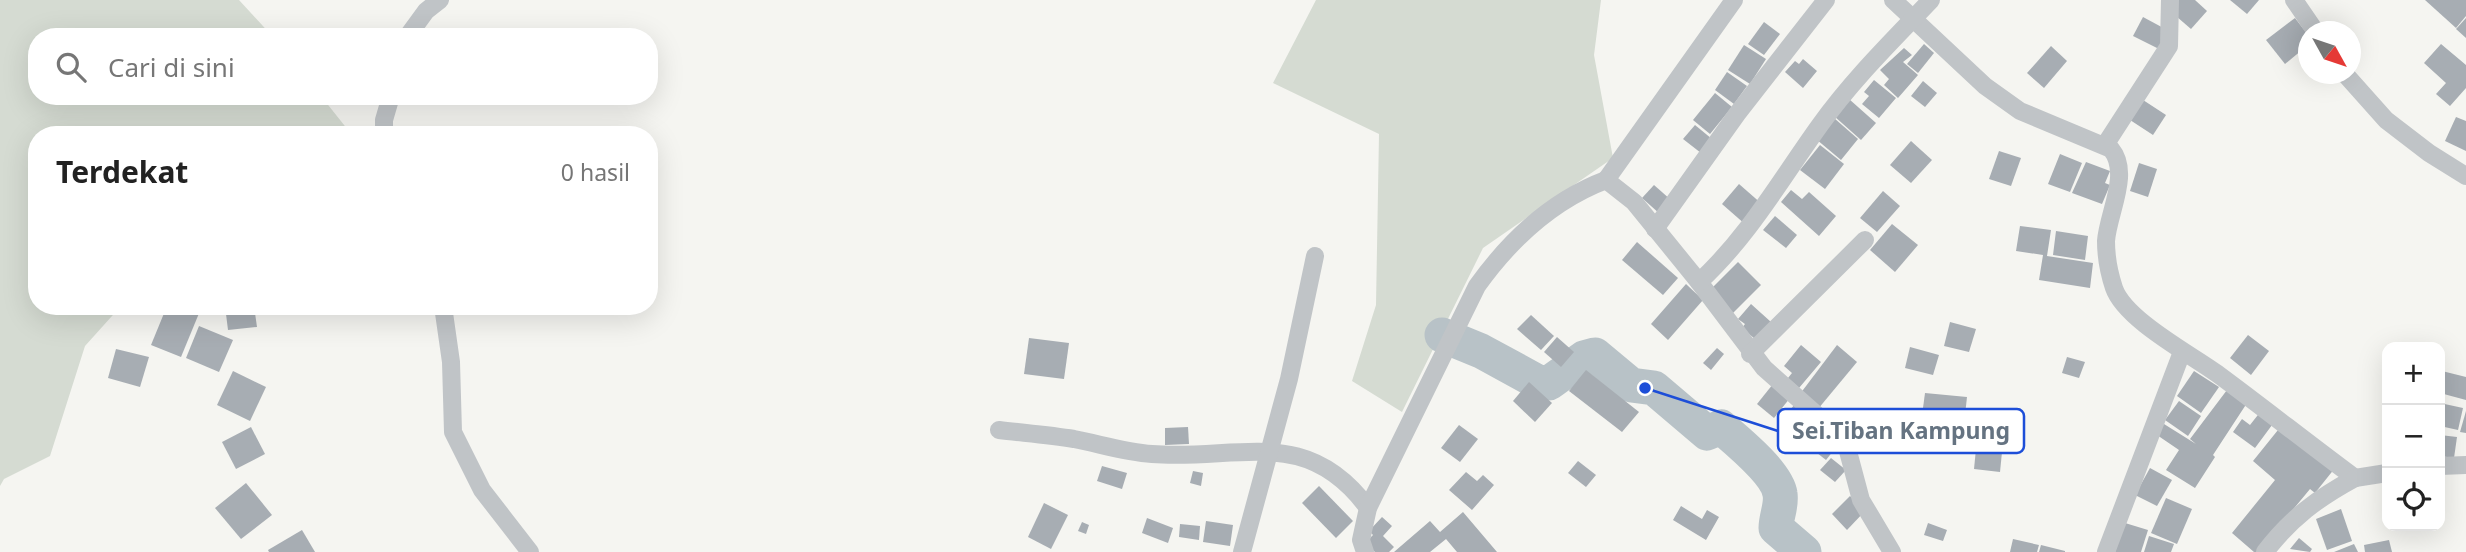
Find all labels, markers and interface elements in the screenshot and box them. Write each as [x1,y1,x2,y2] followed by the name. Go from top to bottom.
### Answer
[2298,21,2361,84] north arrow
[28,28,658,105] search box
[52,48,90,86] icon: search
[108,49,235,85] text: Cari di sini
[56,151,188,192] text: Terdekat
[561,156,630,188] text: 0 hasil
[2382,342,2445,531] map controls
[2382,342,2445,405] button: +
[2382,405,2445,468] button: −
[1778,409,2024,453] callout: Sei.Tiban Kampung
[1792,414,2010,446] text: Sei.Tiban Kampung
[2382,468,2445,531] button: locate

